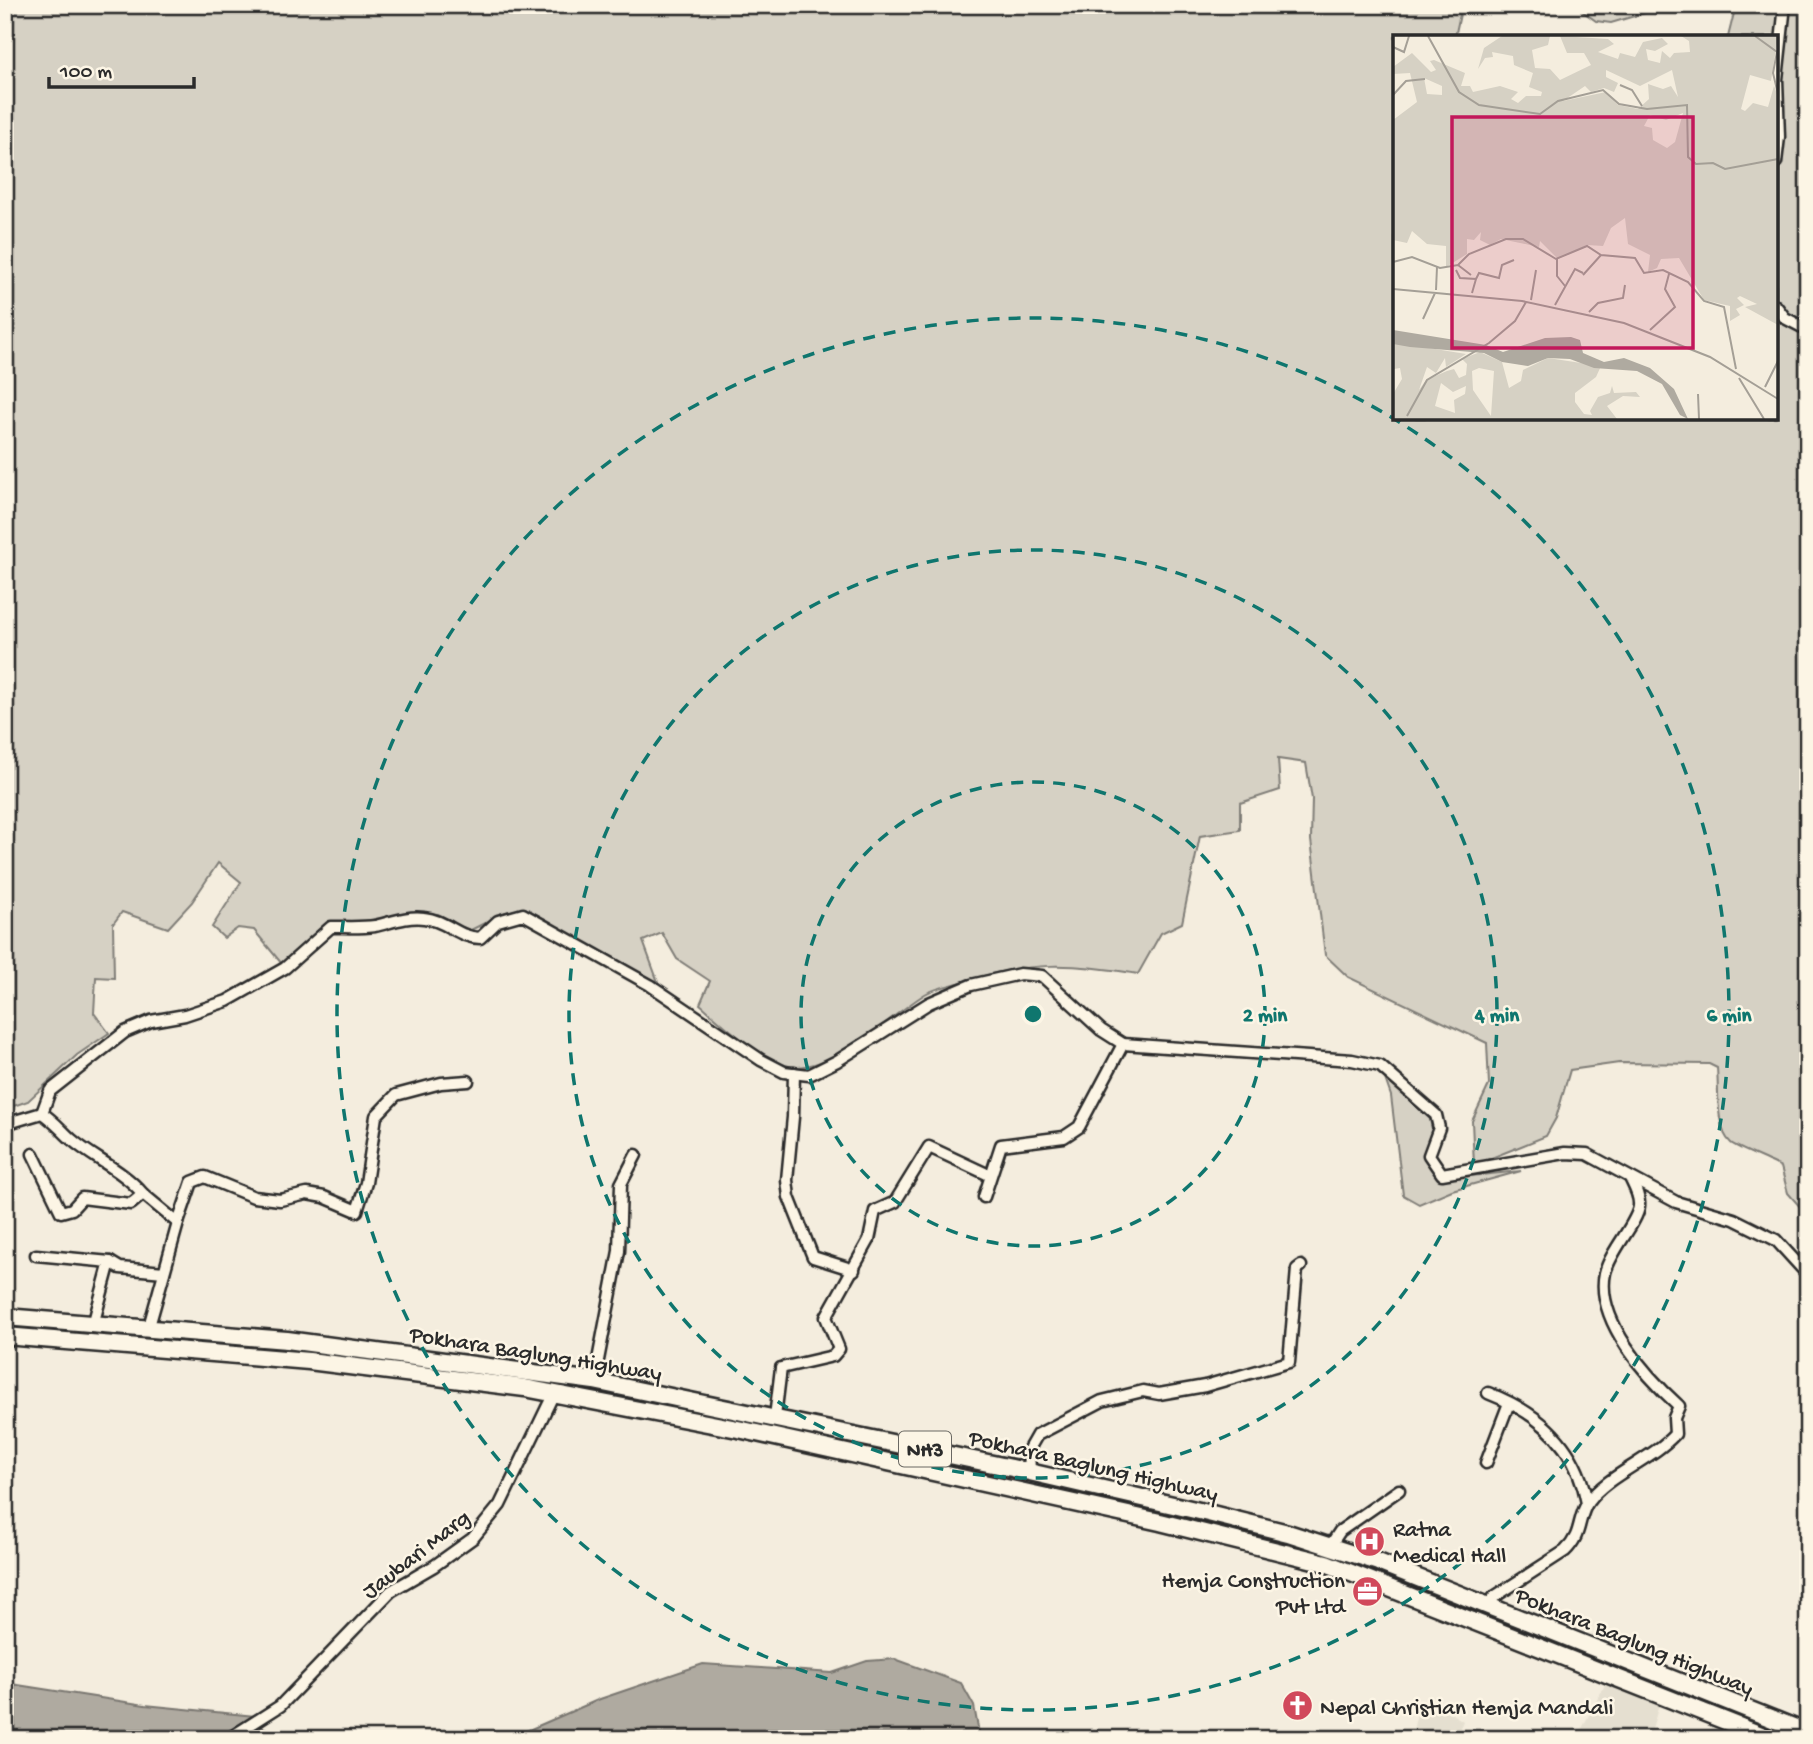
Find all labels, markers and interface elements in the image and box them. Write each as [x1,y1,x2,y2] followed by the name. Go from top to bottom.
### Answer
[1393,35,1778,420] inset map
[49,46,194,90] scale bar
[59,61,112,86] text: 100 m
[1021,1002,1045,1026] centre of rings
[1243,1005,1288,1030] text: 2 min
[1474,1005,1520,1030] text: 4 min
[1706,1005,1753,1030] text: 6 min
[407,1322,663,1389] street label: Pokhara Baglung Highway
[965,1425,1220,1509] street label: Pokhara Baglung Highway
[899,1432,951,1466] road number: NH3
[358,1505,476,1606] street label: Jaubari Marg
[1393,1518,1506,1571] place label: Ratna Medical Hall
[1353,1524,1387,1558] hospital icon: Ratna Medical Hall
[1162,1569,1347,1622] place label: Hemja Construction Pvt Ltd
[1351,1575,1385,1609] office icon: Hemja Construction Pvt Ltd
[1510,1583,1757,1703] street label: Pokhara Baglung Highway
[1280,1689,1314,1723] church icon: Nepal Christian Hemja Mandali
[1320,1696,1614,1723] place label: Nepal Christian Hemja Mandali

